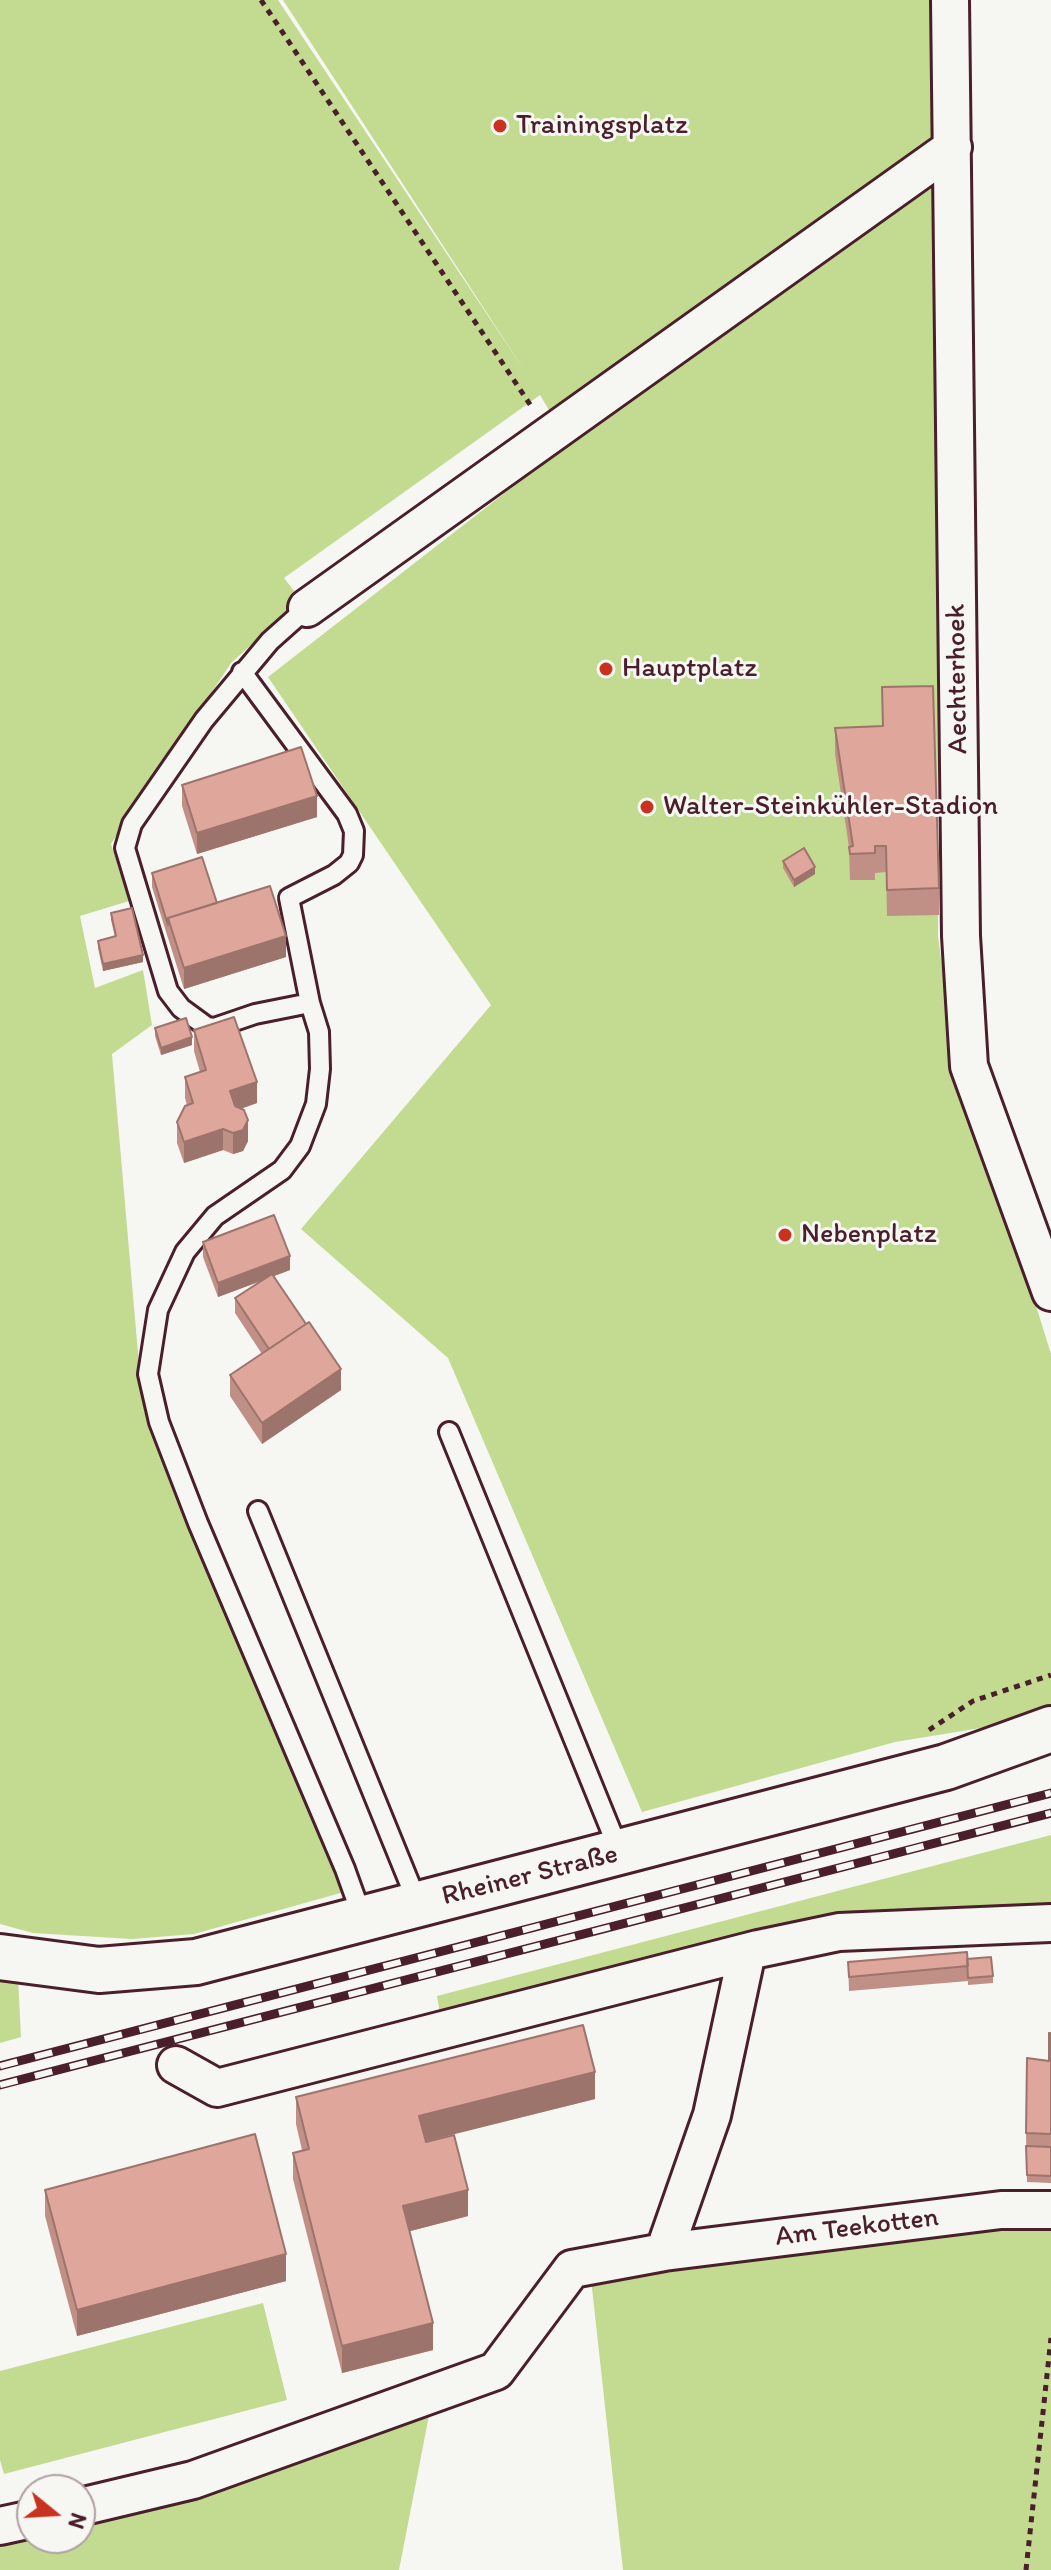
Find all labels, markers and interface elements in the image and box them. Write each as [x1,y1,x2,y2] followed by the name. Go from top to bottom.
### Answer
[516,109,688,143] place label: Trainingsplatz
[491,117,509,135] marker: Trainingsplatz
[940,604,976,754] street label: Aechterhoek
[622,652,757,686] place label: Hauptplatz
[597,660,615,678] marker: Hauptplatz
[663,790,998,824] place label: Walter-Steinkühler-Stadion
[638,798,656,816] marker: Walter-Steinkühler-Stadion
[801,1218,937,1252] place label: Nebenplatz
[776,1226,794,1244] marker: Nebenplatz
[439,1838,621,1914] street label: Rheiner Straße
[773,2201,941,2255] street label: Am Teekotten
[16,2474,96,2554] north arrow
[62,2510,93,2532] text: N

